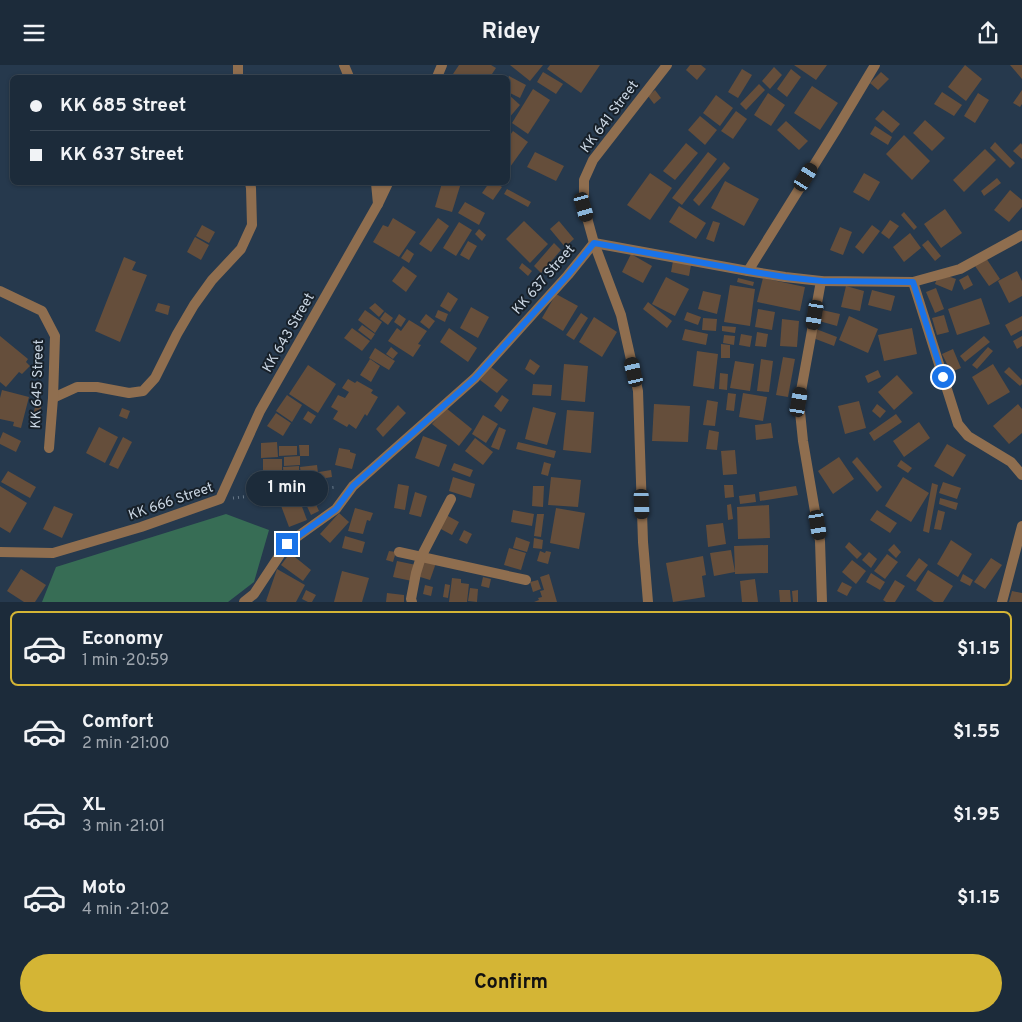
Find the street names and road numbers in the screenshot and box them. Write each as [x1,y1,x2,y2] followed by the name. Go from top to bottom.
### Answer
[577,78,643,156] street label: KK 641 Street
[509,242,579,318] street label: KK 637 Street
[259,290,319,376] street label: KK 643 Street
[28,339,48,429] street label: KK 645 Street
[126,480,216,524] street label: KK 666 Street

